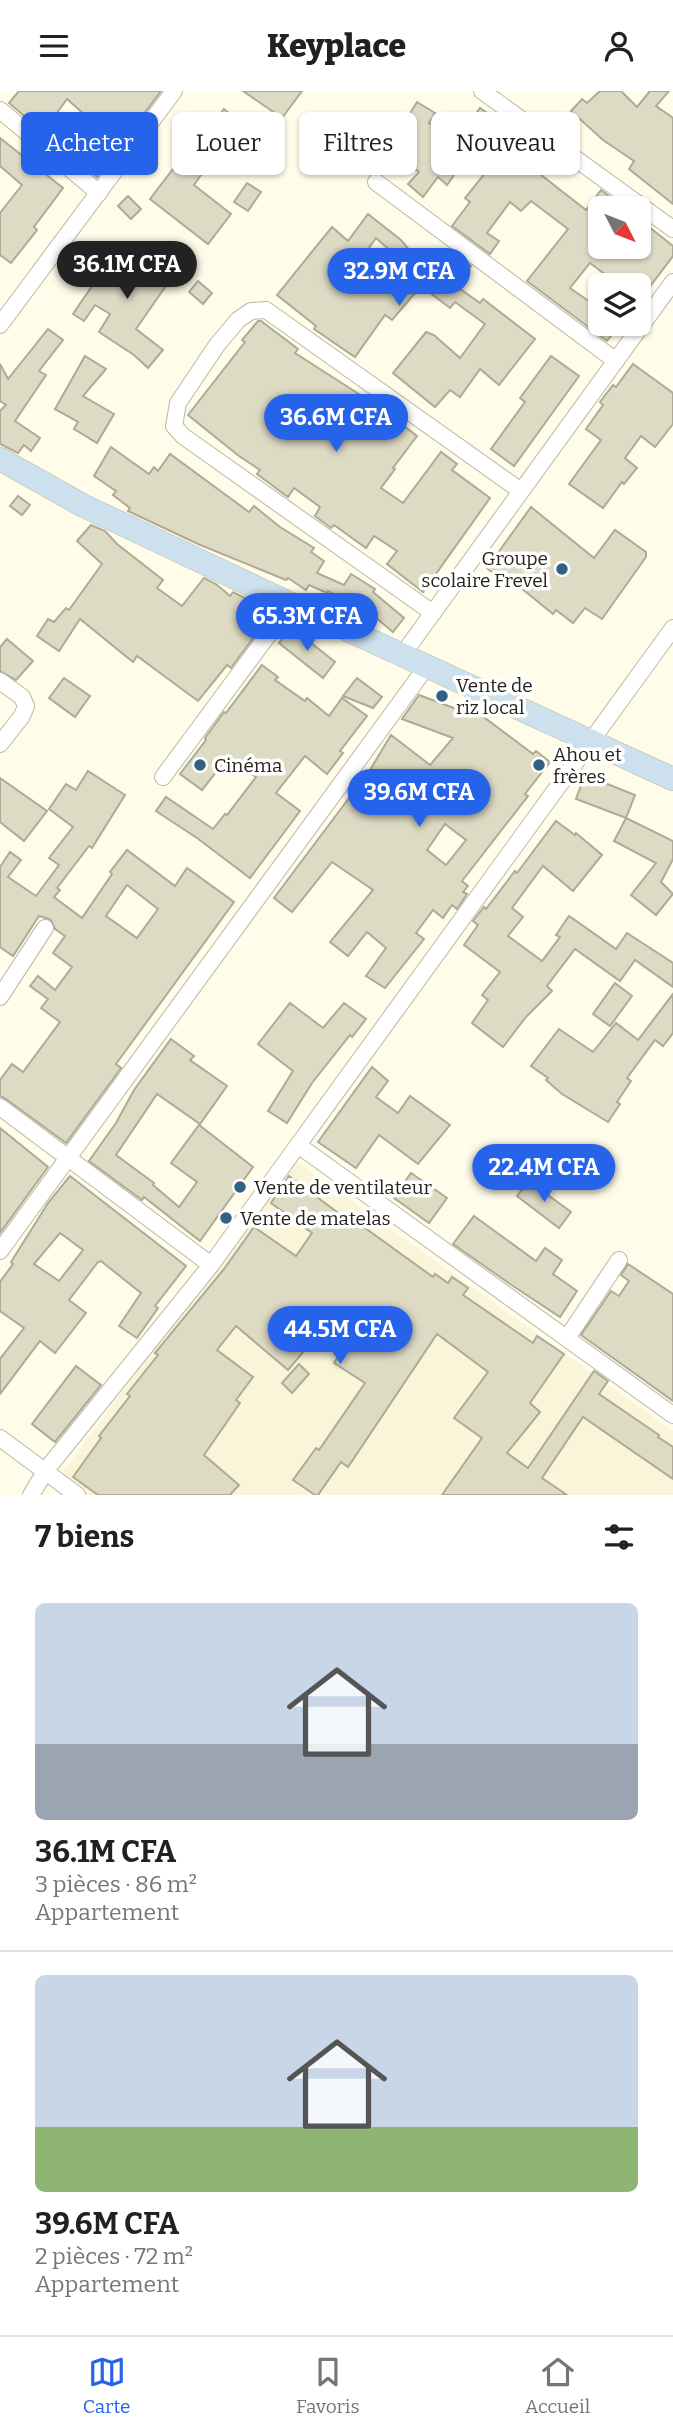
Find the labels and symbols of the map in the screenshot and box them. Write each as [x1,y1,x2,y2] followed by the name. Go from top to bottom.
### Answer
[588,196,651,259] north arrow
[47,241,207,301] pin: 36.1M CFA
[319,249,479,308] pin: 32.9M CFA
[256,395,416,454] pin: 36.6M CFA
[421,547,548,592] place label: Groupe scolaire Frevel
[554,561,570,577] marker: Groupe scolaire Frevel
[227,594,387,653] pin: 65.3M CFA
[456,674,533,719] place label: Vente de riz local
[434,688,450,704] marker: Vente de riz local
[553,743,622,788] place label: Ahou et frères
[214,754,283,777] place label: Cinéma
[192,757,208,773] marker: Cinéma
[531,757,547,773] marker: Ahou et frères
[339,769,499,829] pin: 39.6M CFA
[464,1145,624,1204] pin: 22.4M CFA
[254,1176,432,1199] place label: Vente de ventilateur
[232,1179,248,1195] marker: Vente de ventilateur
[240,1207,391,1230] place label: Vente de matelas
[218,1210,234,1226] marker: Vente de matelas
[260,1307,420,1366] pin: 44.5M CFA

